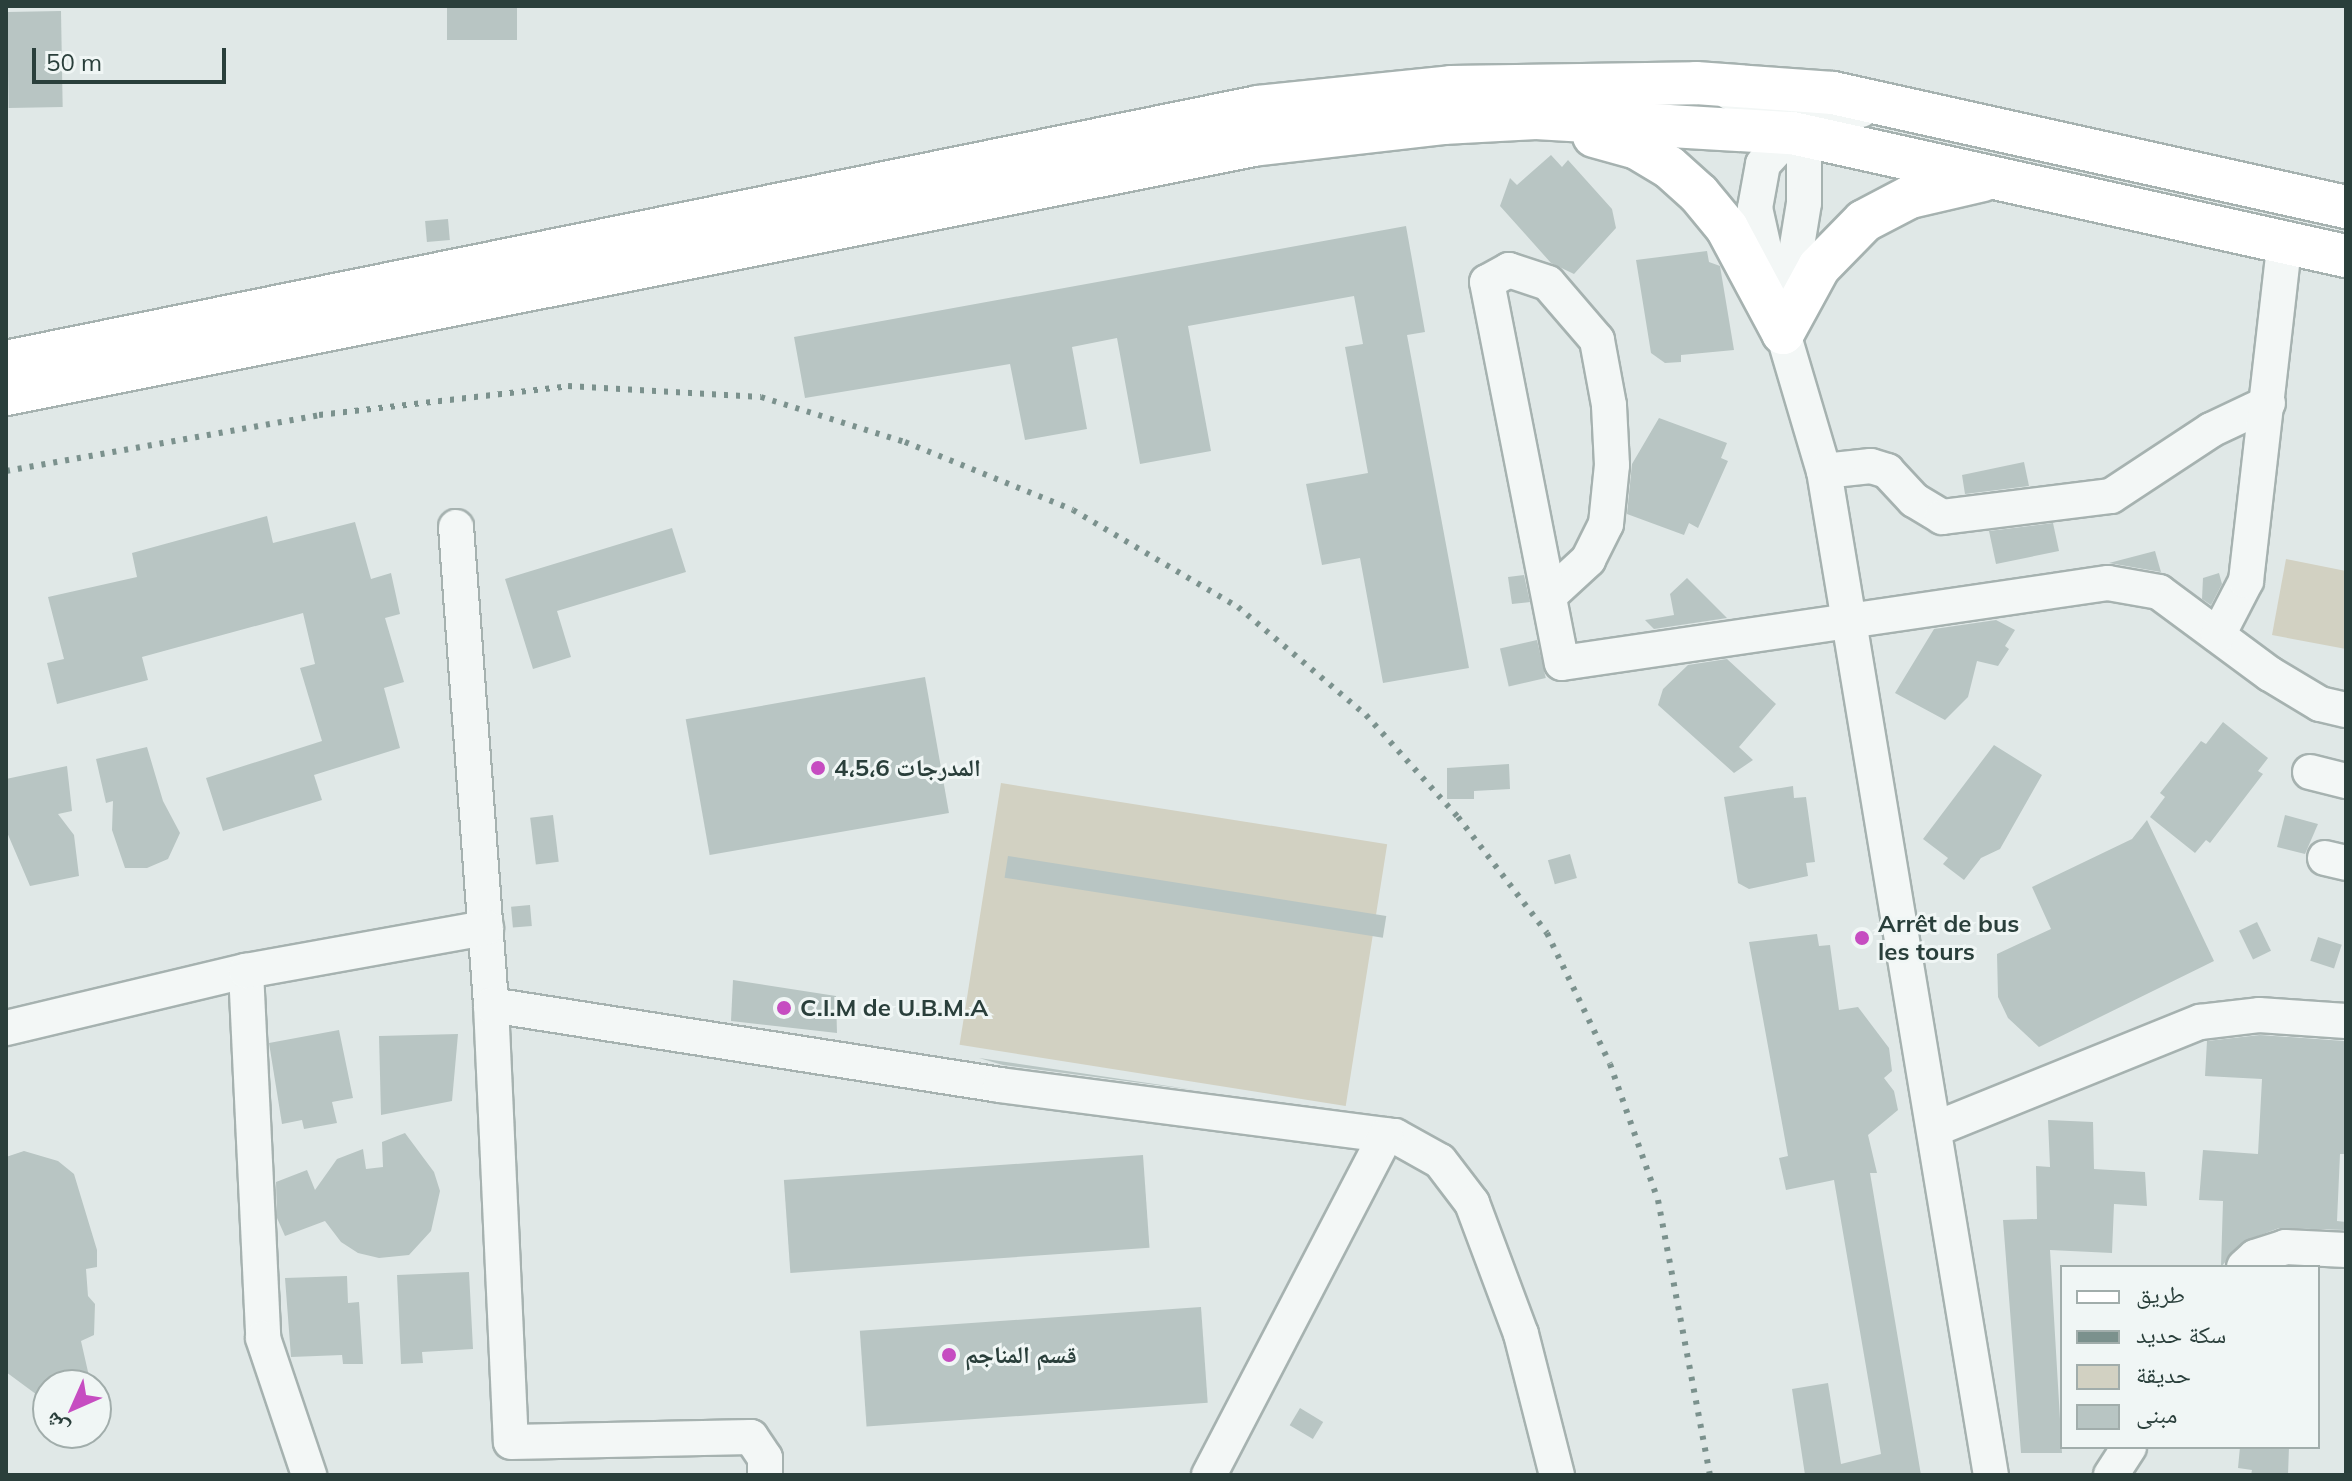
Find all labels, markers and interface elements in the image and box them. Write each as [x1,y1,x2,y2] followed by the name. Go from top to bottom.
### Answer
[36,32,230,82] scale bar
[46,47,102,77] text: 50 m
[834,754,981,782] place label: المدرجات 4،5،6
[809,759,827,777] marker: المدرجات 4،5،6
[1878,910,2019,966] place label: Arrêt de bus les tours
[1853,929,1871,947] marker: Arrêt de bus les tours
[800,994,988,1022] place label: C.I.M de U.B.M.A
[775,999,793,1017] marker: C.I.M de U.B.M.A
[2060,1265,2320,1449] legend
[2136,1279,2185,1309] text: طريق
[2136,1319,2226,1349] text: سكة حديد
[965,1341,1077,1369] place label: قسم المناجم
[940,1346,958,1364] marker: قسم المناجم
[2136,1359,2191,1389] text: حديقة
[32,1369,112,1449] north arrow
[2136,1399,2177,1429] text: مبنى
[38,1406,75,1443] text: ش

